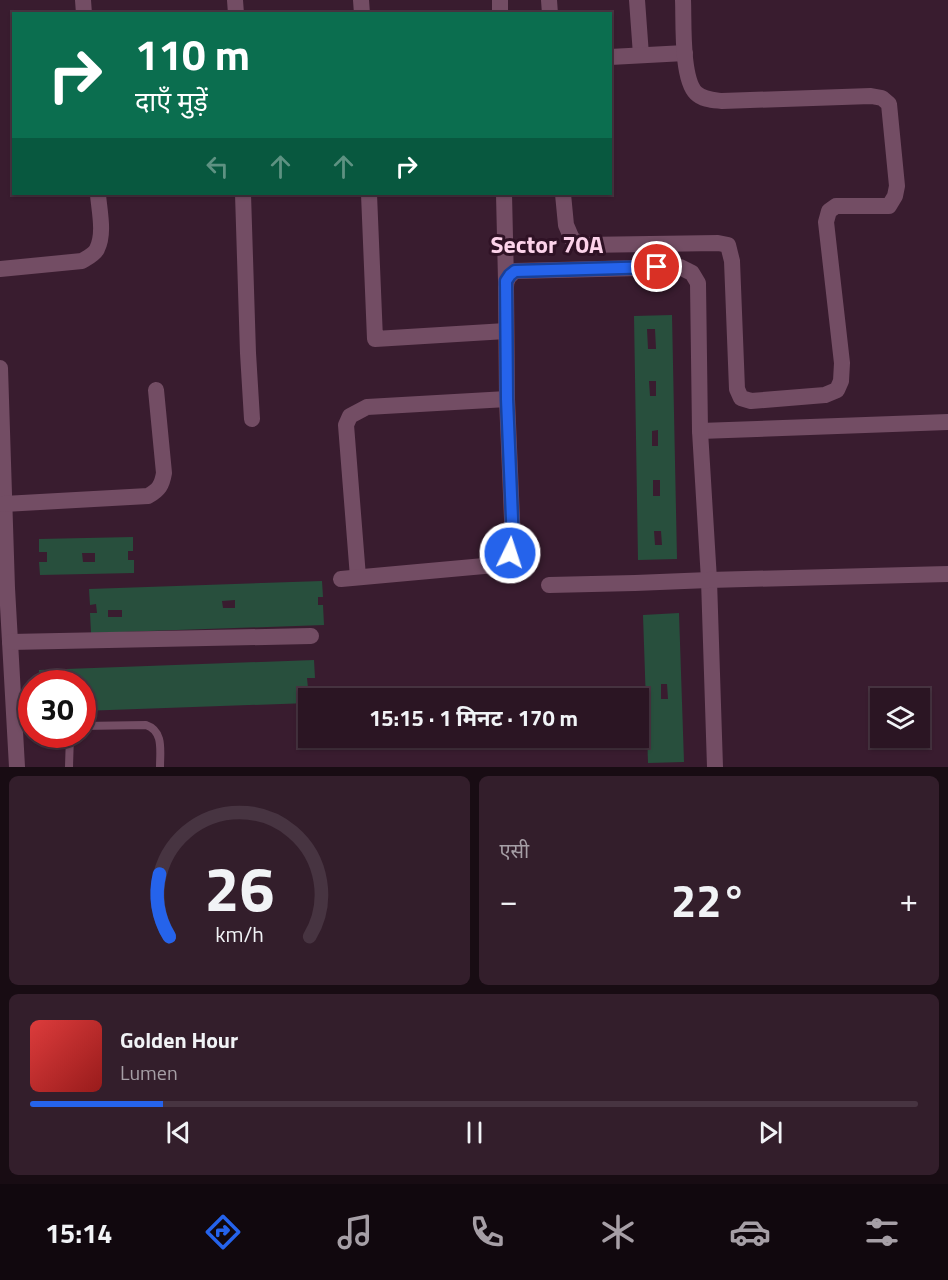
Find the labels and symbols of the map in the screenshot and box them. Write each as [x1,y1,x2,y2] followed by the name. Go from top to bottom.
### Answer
[490,226,604,262] district label: Sector 70A
[631,241,682,292] pin
[478,521,542,585] position arrow
[18,670,96,748] speed limit sign: 30

